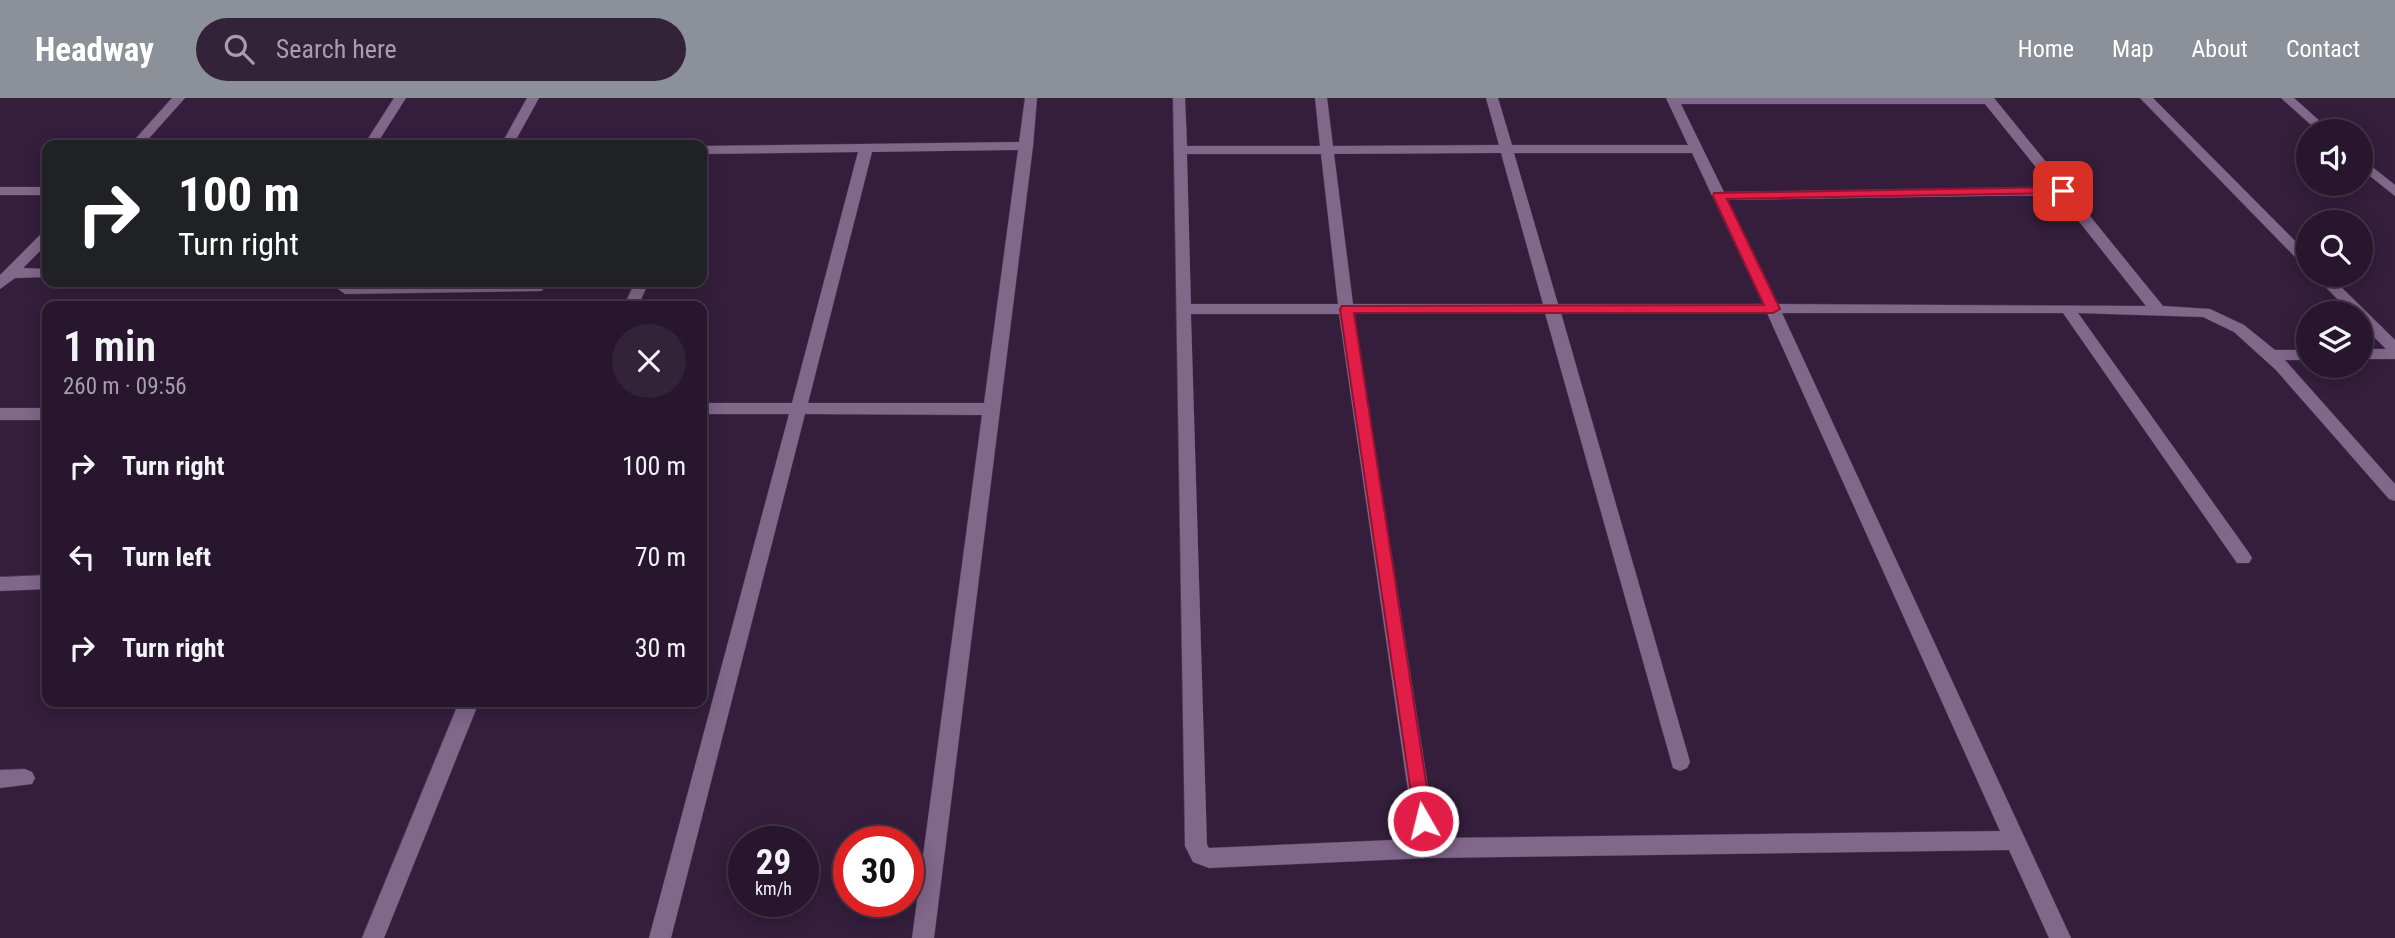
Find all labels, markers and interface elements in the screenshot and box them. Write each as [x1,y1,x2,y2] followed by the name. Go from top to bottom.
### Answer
[196,18,686,81] search box
[35,30,154,69] text: Headway
[220,30,258,68] icon: search
[276,34,397,64] text: Search here
[2018,35,2074,63] text: Home
[2112,35,2154,63] text: Map
[2192,35,2248,63] text: About
[2286,35,2360,63] text: Contact
[2296,119,2373,378] map controls
[2296,119,2373,196] button: sound
[2033,161,2093,221] pin
[178,166,300,223] text: 100 m
[63,168,154,259] icon: right
[2044,172,2082,210] icon: arrive
[2296,210,2373,287] button: search
[178,225,299,263] text: Turn right
[2296,301,2373,378] button: layers
[63,322,156,371] text: 1 min
[612,324,686,398] button: close
[63,373,187,400] text: 260 m · 09:56
[63,447,101,485] icon: right
[122,451,224,481] text: Turn right
[622,451,686,481] text: 100 m
[63,538,101,576] icon: left
[122,542,211,572] text: Turn left
[635,542,686,572] text: 70 m
[63,629,101,667] icon: right
[122,633,224,663] text: Turn right
[635,633,686,663] text: 30 m
[1386,784,1460,858] position arrow
[833,826,924,917] speed limit sign: 30
[756,842,791,883] text: 29
[755,878,792,899] text: km/h

